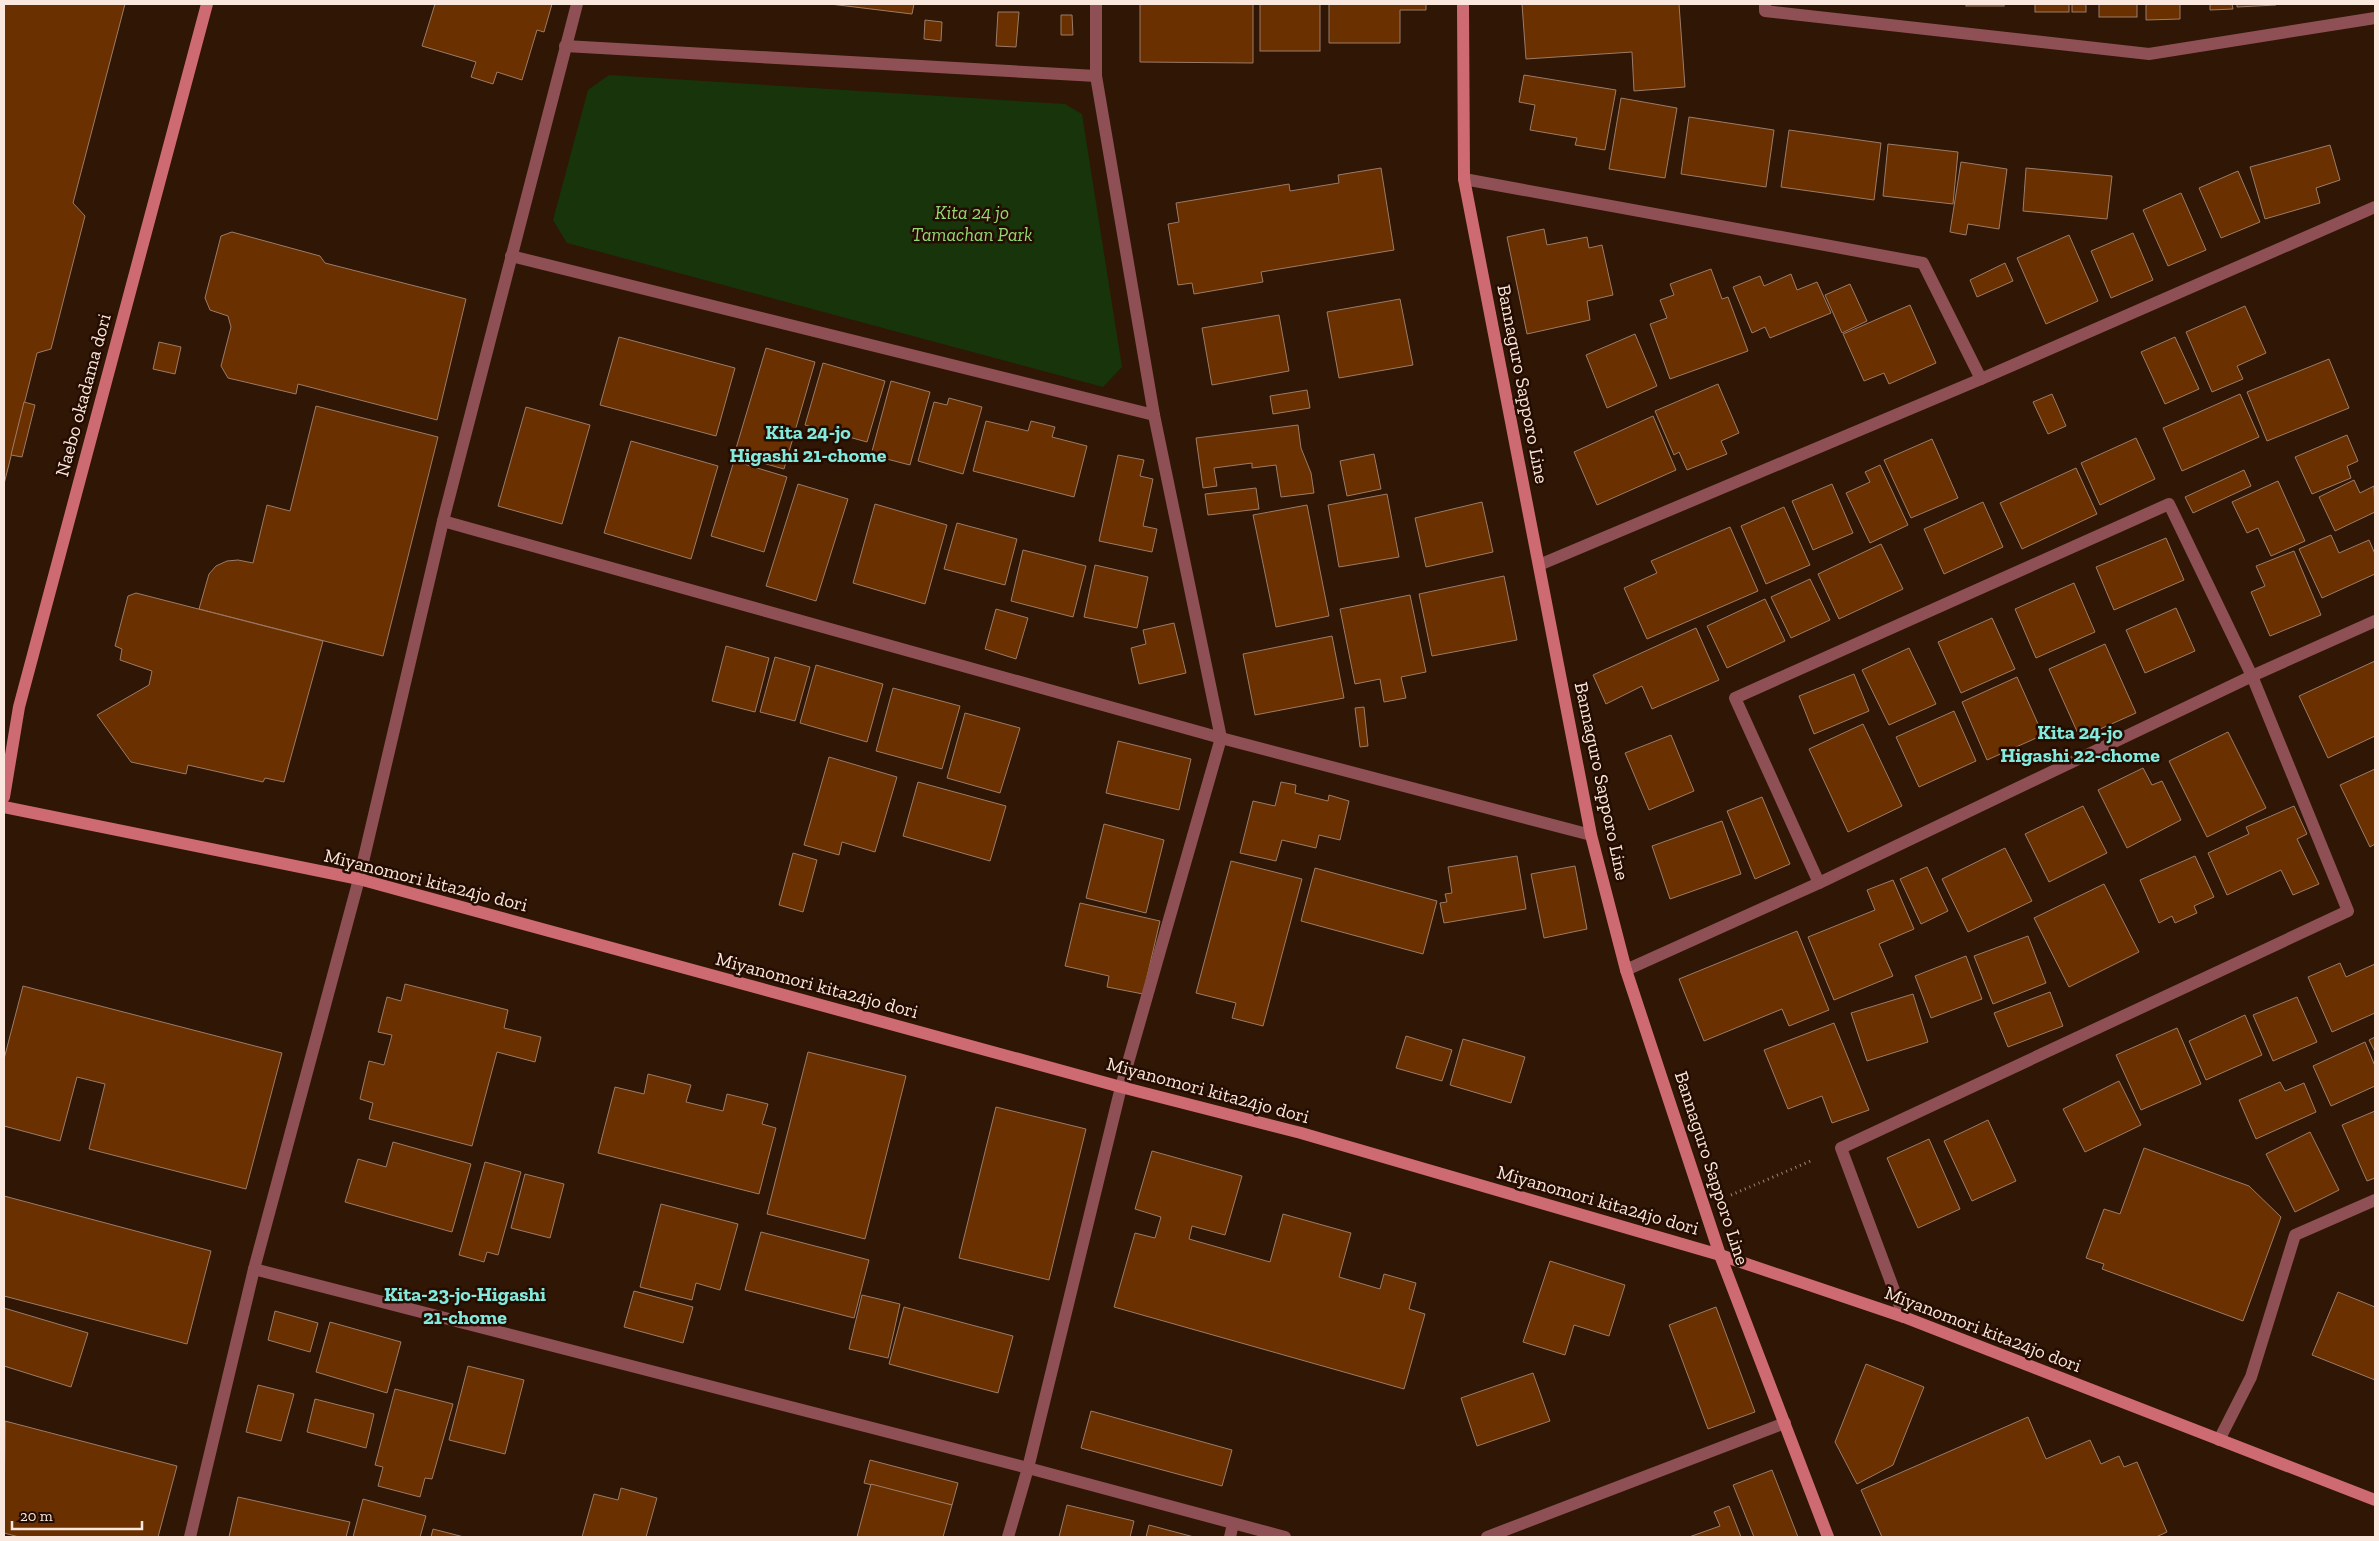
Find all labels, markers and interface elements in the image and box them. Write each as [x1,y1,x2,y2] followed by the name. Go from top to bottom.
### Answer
[912,201,1032,246] park label: Kita 24 jo Tamachan Park
[1492,283,1554,486] street label: Bannaguro Sapporo Line
[50,311,116,479] street label: Naebo okadama dori
[730,420,887,467] district label: Kita 24-jo Higashi 21-chome
[1570,680,1634,882] street label: Bannaguro Sapporo Line
[2000,720,2160,767] district label: Kita 24-jo Higashi 22-chome
[322,844,530,916] street label: Miyanomori kita24jo dori
[713,947,921,1023] street label: Miyanomori kita24jo dori
[1104,1052,1312,1128] street label: Miyanomori kita24jo dori
[1670,1068,1754,1268] street label: Bannaguro Sapporo Line
[1494,1160,1702,1240] street label: Miyanomori kita24jo dori
[1881,1281,2085,1377] street label: Miyanomori kita24jo dori
[384,1282,546,1329] district label: Kita-23-jo-Higashi 21-chome
[12,1498,142,1530] scale bar
[20,1507,53,1525] text: 20 m

